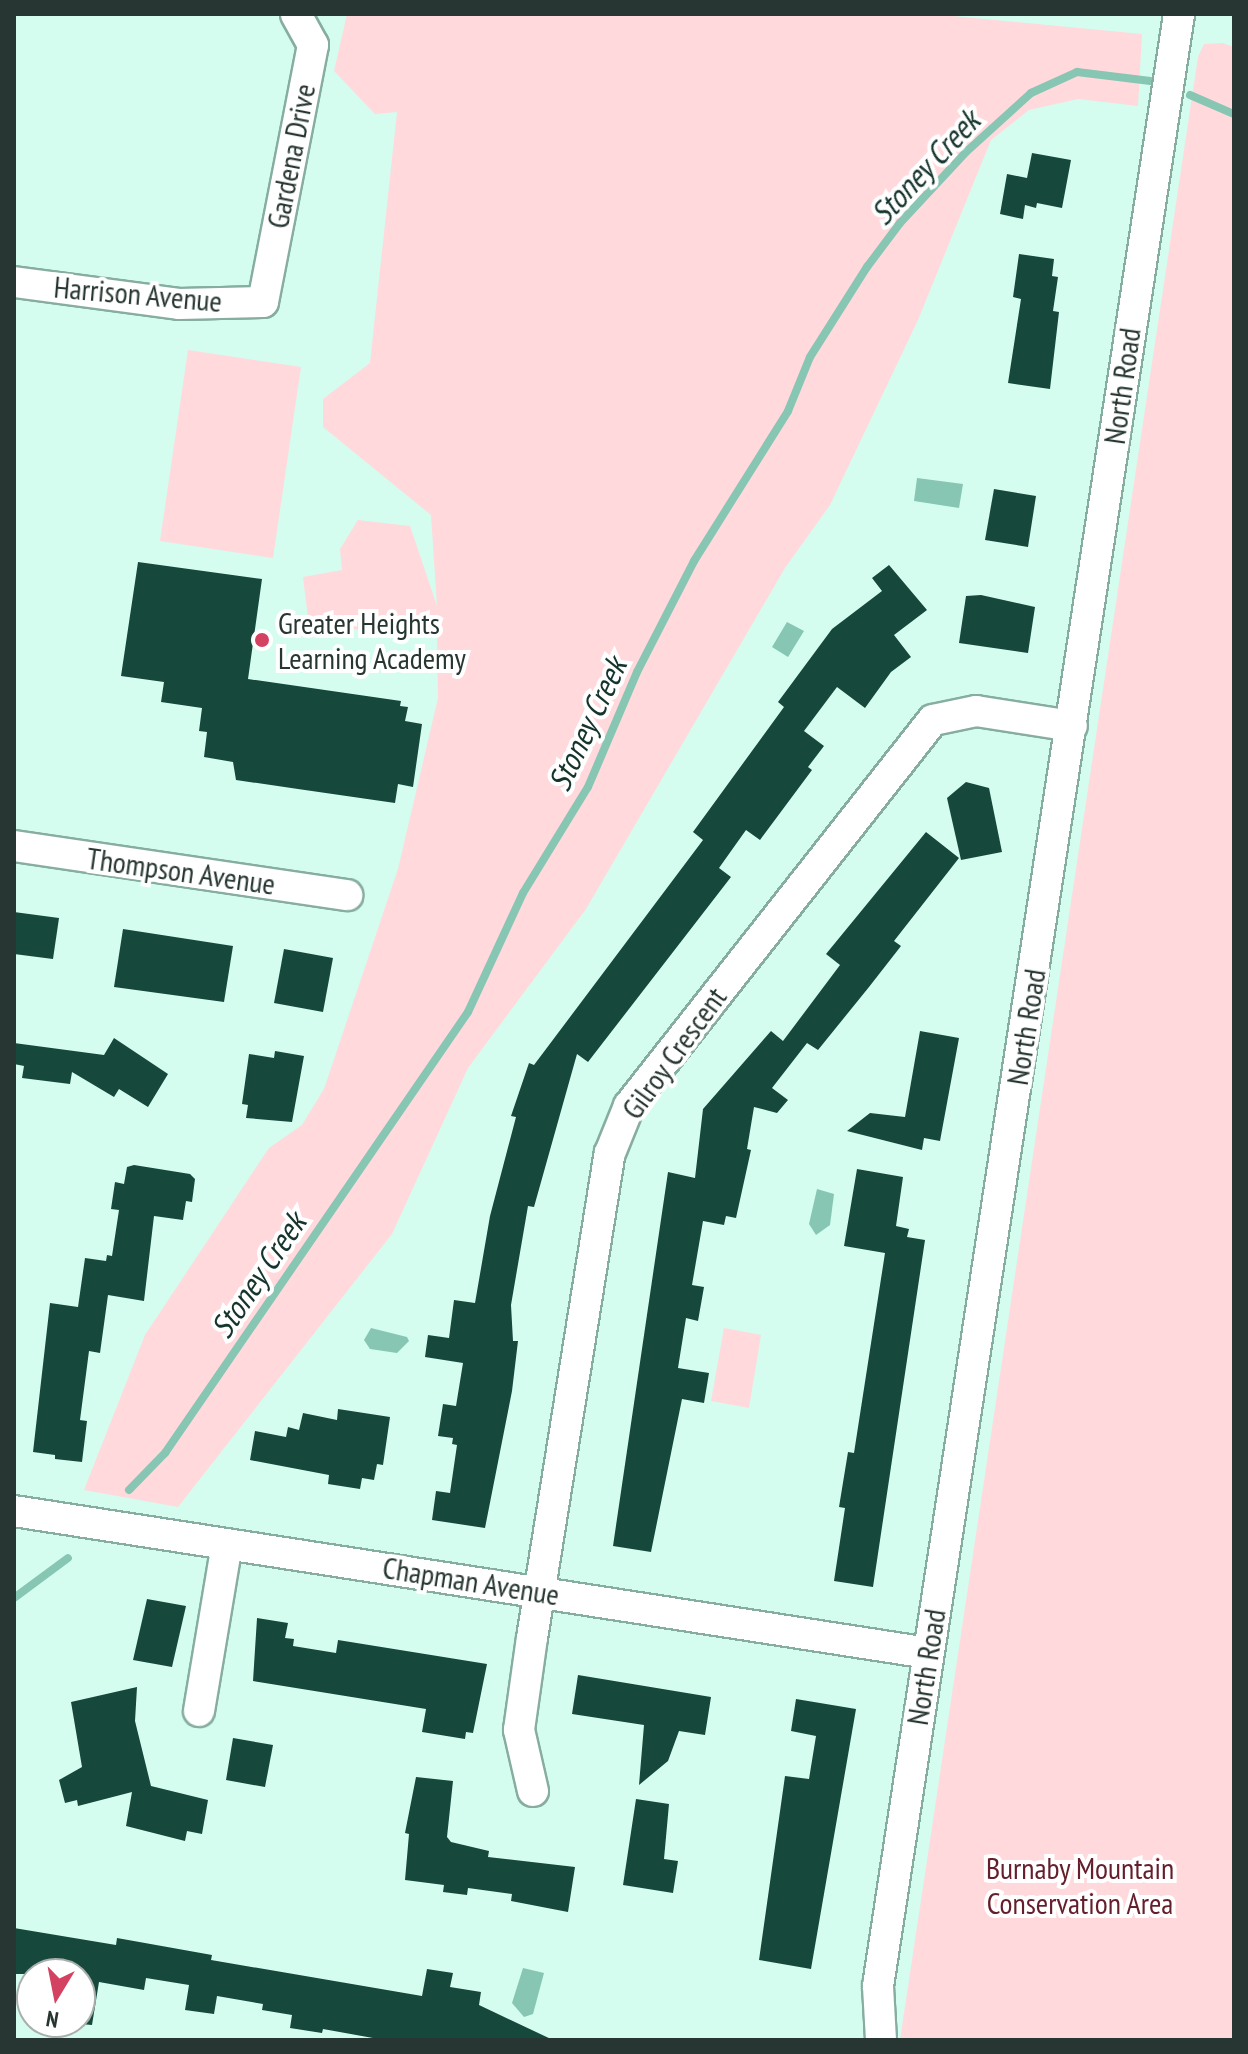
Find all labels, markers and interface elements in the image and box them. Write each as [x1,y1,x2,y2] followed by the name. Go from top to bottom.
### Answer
[259,81,323,231] street label: Gardena Drive
[862,102,988,232] water label: Stoney Creek
[52,269,224,319] street label: Harrison Avenue
[1096,326,1148,446] street label: North Road
[278,605,467,676] place label: Greater Heights Learning Academy
[253,631,271,649] marker: Greater Heights Learning Academy
[539,651,635,797] water label: Stoney Creek
[84,840,278,902] street label: Thompson Avenue
[999,966,1053,1088] street label: North Road
[614,980,734,1126] street label: Gilroy Crescent
[202,1205,314,1345] water label: Stoney Creek
[380,1549,562,1613] street label: Chapman Avenue
[899,1606,953,1728] street label: North Road
[985,1850,1175,1920] park label: Burnaby Mountain Conservation Area
[16,1958,96,2038] north arrow
[44,2005,60,2034] text: N

